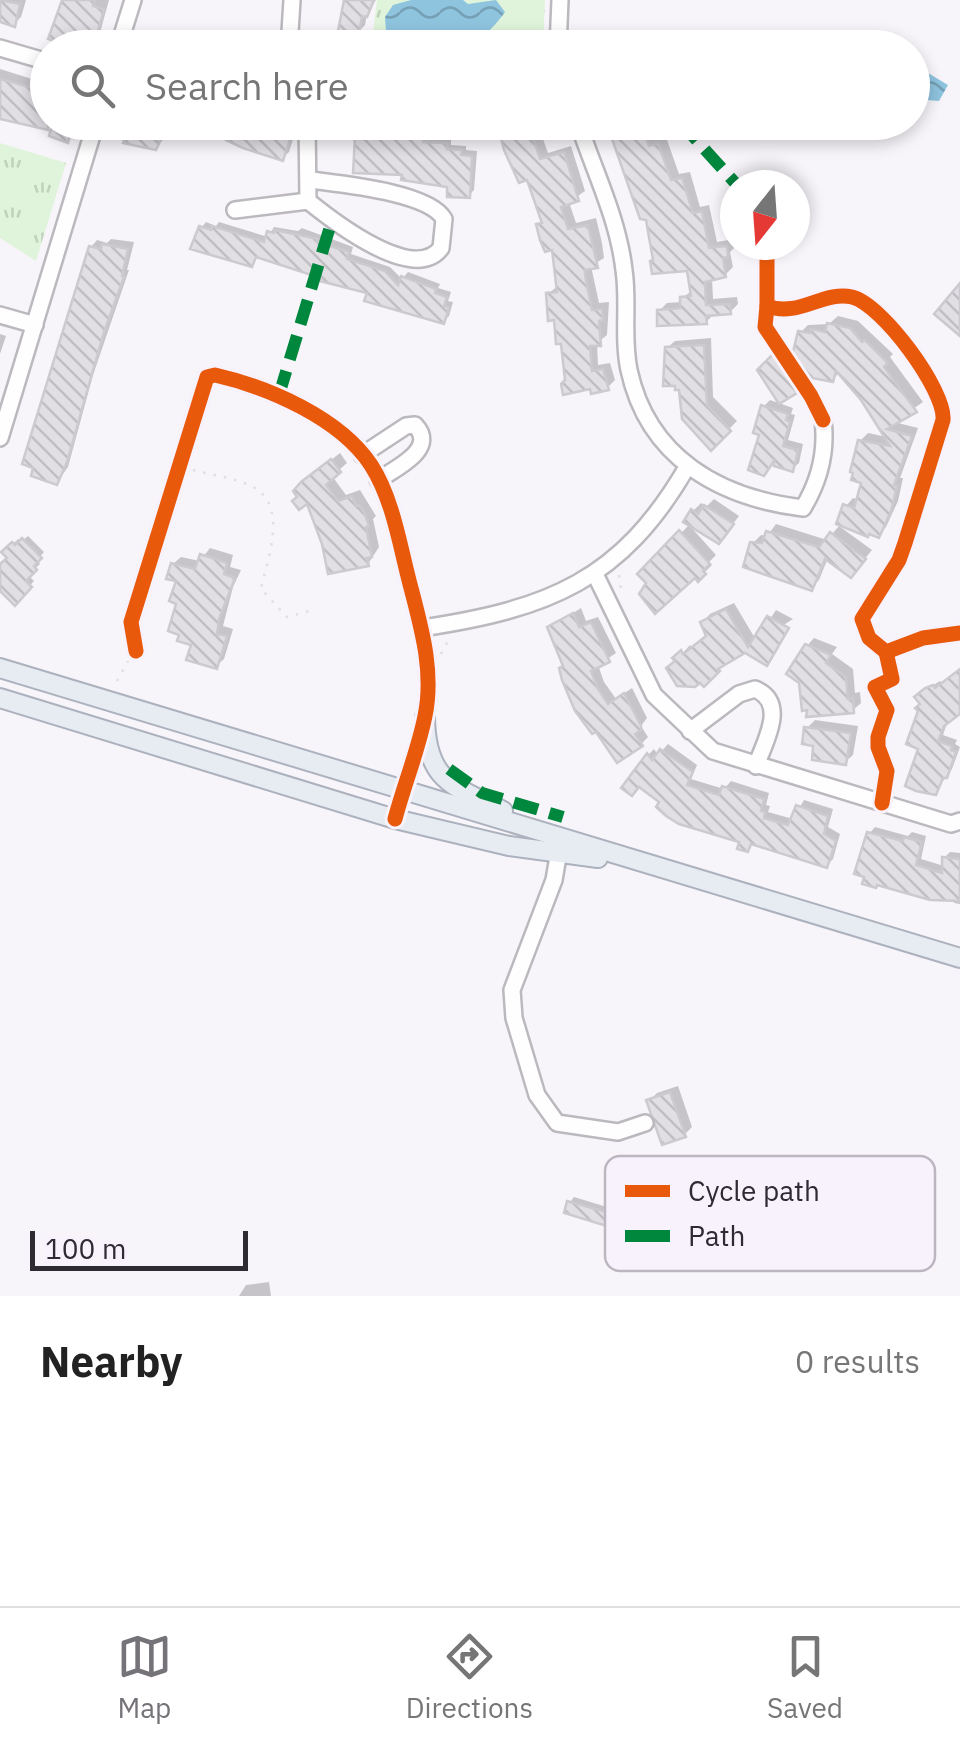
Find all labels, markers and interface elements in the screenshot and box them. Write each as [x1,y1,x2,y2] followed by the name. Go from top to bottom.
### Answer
[30,30,930,140] search box
[65,58,120,113] icon: search
[145,61,349,110] text: Search here
[720,170,810,260] north arrow
[605,1156,935,1271] legend
[688,1172,820,1209] text: Cycle path
[688,1217,745,1254] text: Path
[30,1226,248,1270] scale bar
[45,1230,126,1267] text: 100 m
[40,1334,182,1389] text: Nearby
[795,1340,920,1382] text: 0 results
[117,1629,172,1726] tab: Map
[406,1629,533,1726] tab: Directions
[767,1629,843,1726] tab: Saved

